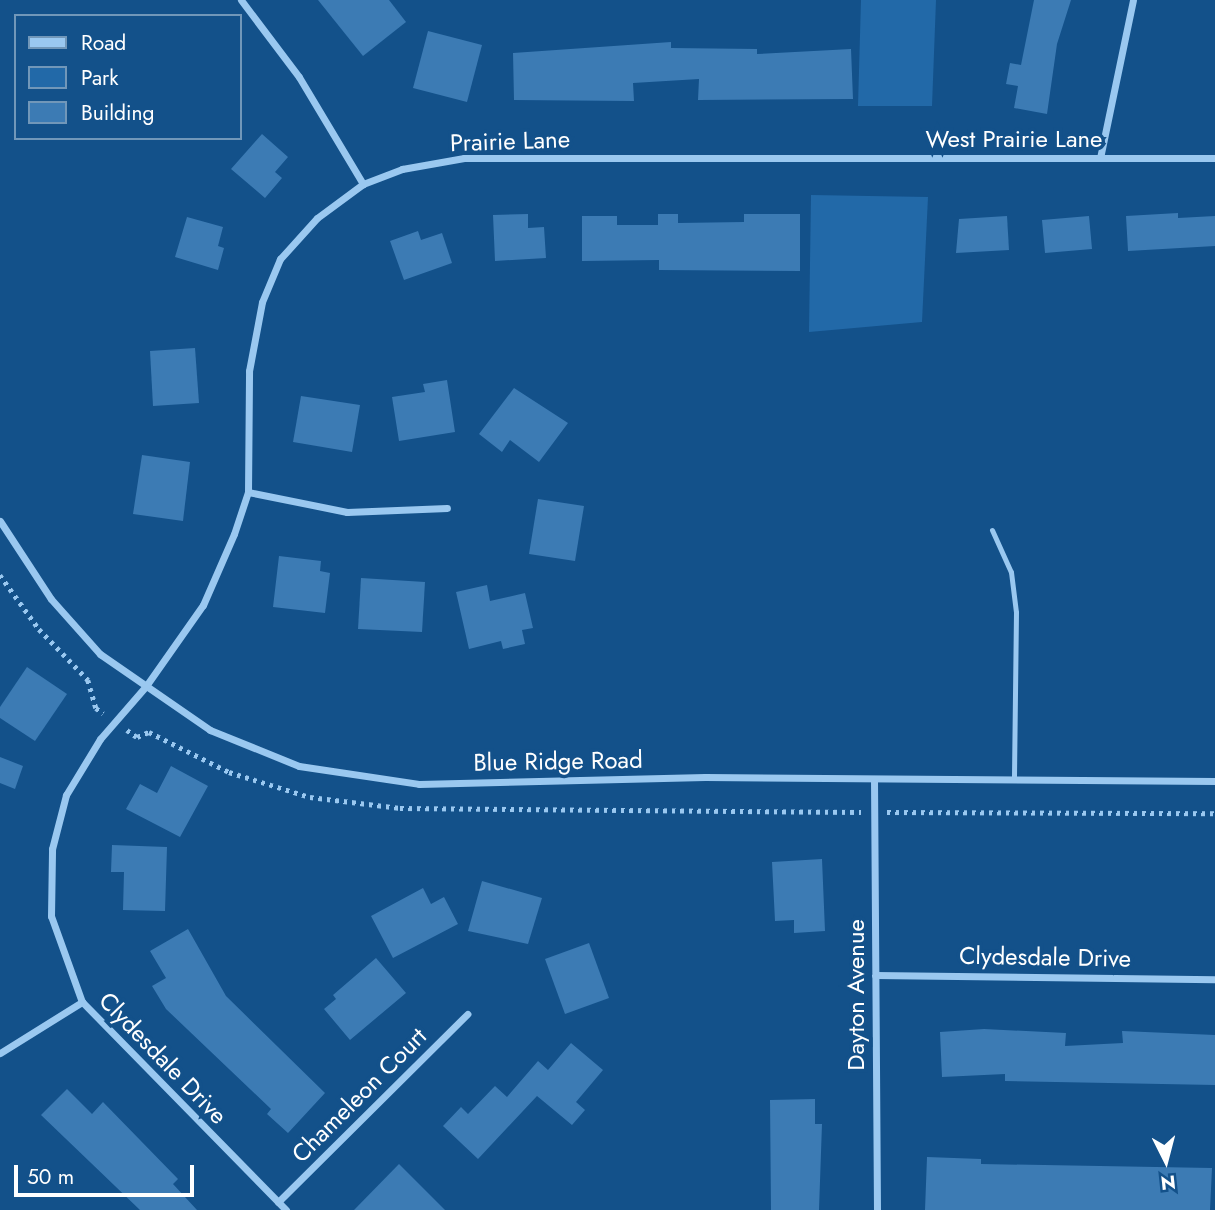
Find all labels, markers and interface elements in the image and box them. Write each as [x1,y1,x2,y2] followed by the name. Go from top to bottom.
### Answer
[14,14,242,140] legend
[81,28,126,58] text: Road
[81,63,118,93] text: Park
[81,98,154,128] text: Building
[450,125,570,157] street label: Prairie Lane
[926,125,1102,153] street label: West Prairie Lane
[473,745,643,777] street label: Blue Ridge Road
[842,919,870,1071] street label: Dayton Avenue
[959,941,1131,973] street label: Clydesdale Drive
[93,986,233,1130] street label: Clydesdale Drive
[286,1022,432,1168] street label: Chameleon Court
[1131,1126,1201,1196] north arrow
[18,1150,198,1194] scale bar
[27,1162,74,1192] text: 50 m
[1159,1168,1177,1197] text: N

